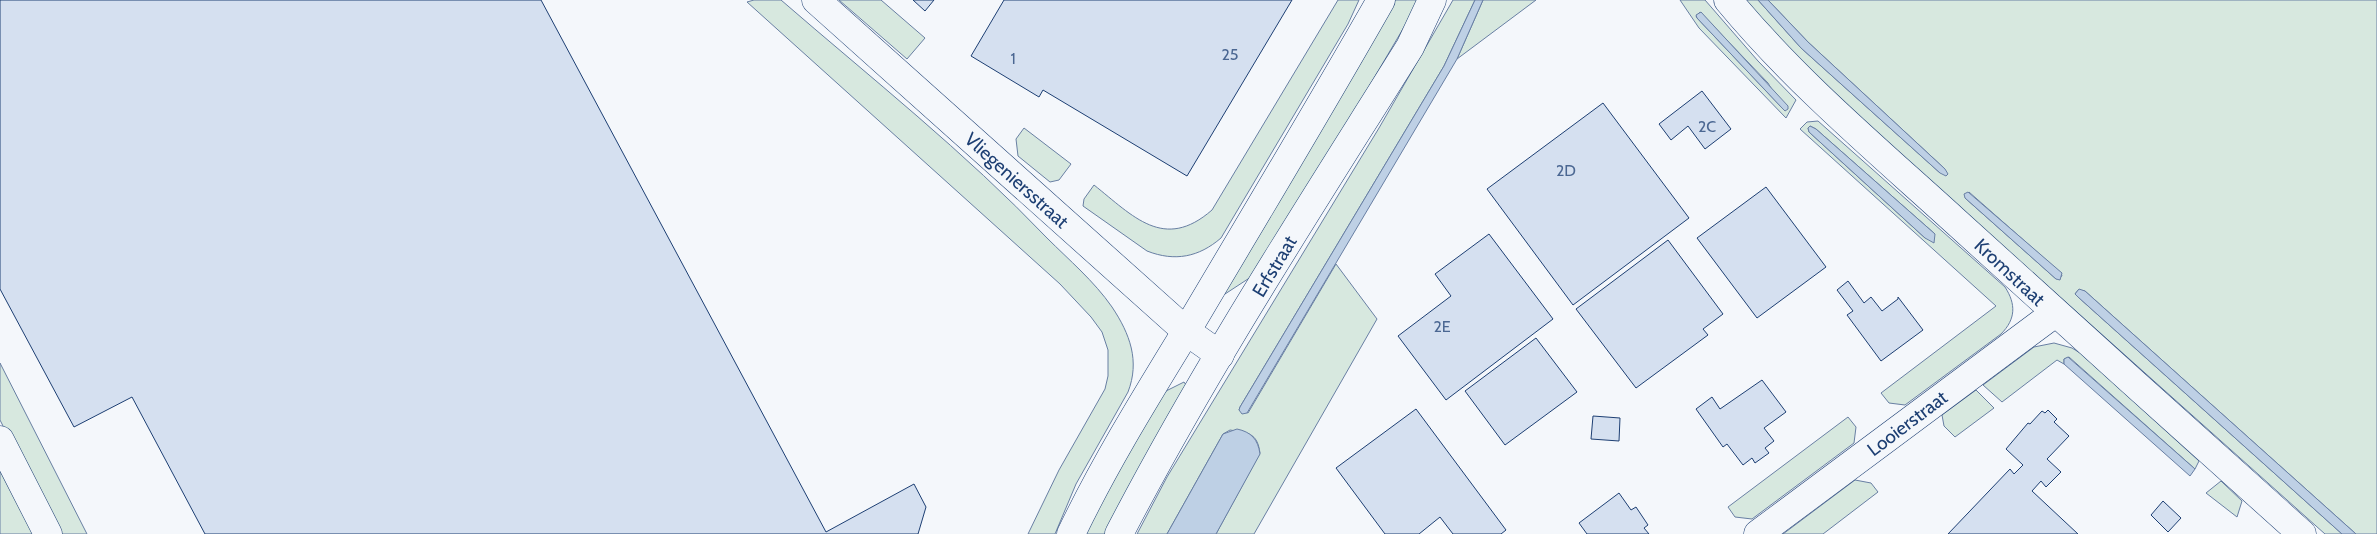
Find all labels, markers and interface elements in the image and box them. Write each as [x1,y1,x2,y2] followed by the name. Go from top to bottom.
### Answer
[1221,45,1239,64] house number: 25
[1010,49,1016,68] house number: 1
[1698,117,1716,136] house number: 2C
[960,128,1074,233] street label: Vliegeniersstraat
[1556,161,1576,180] house number: 2D
[1247,231,1302,301] street label: Erfstraat
[1970,234,2050,311] street label: Kromstraat
[1433,317,1451,336] house number: 2E
[1863,385,1952,461] street label: Looierstraat

